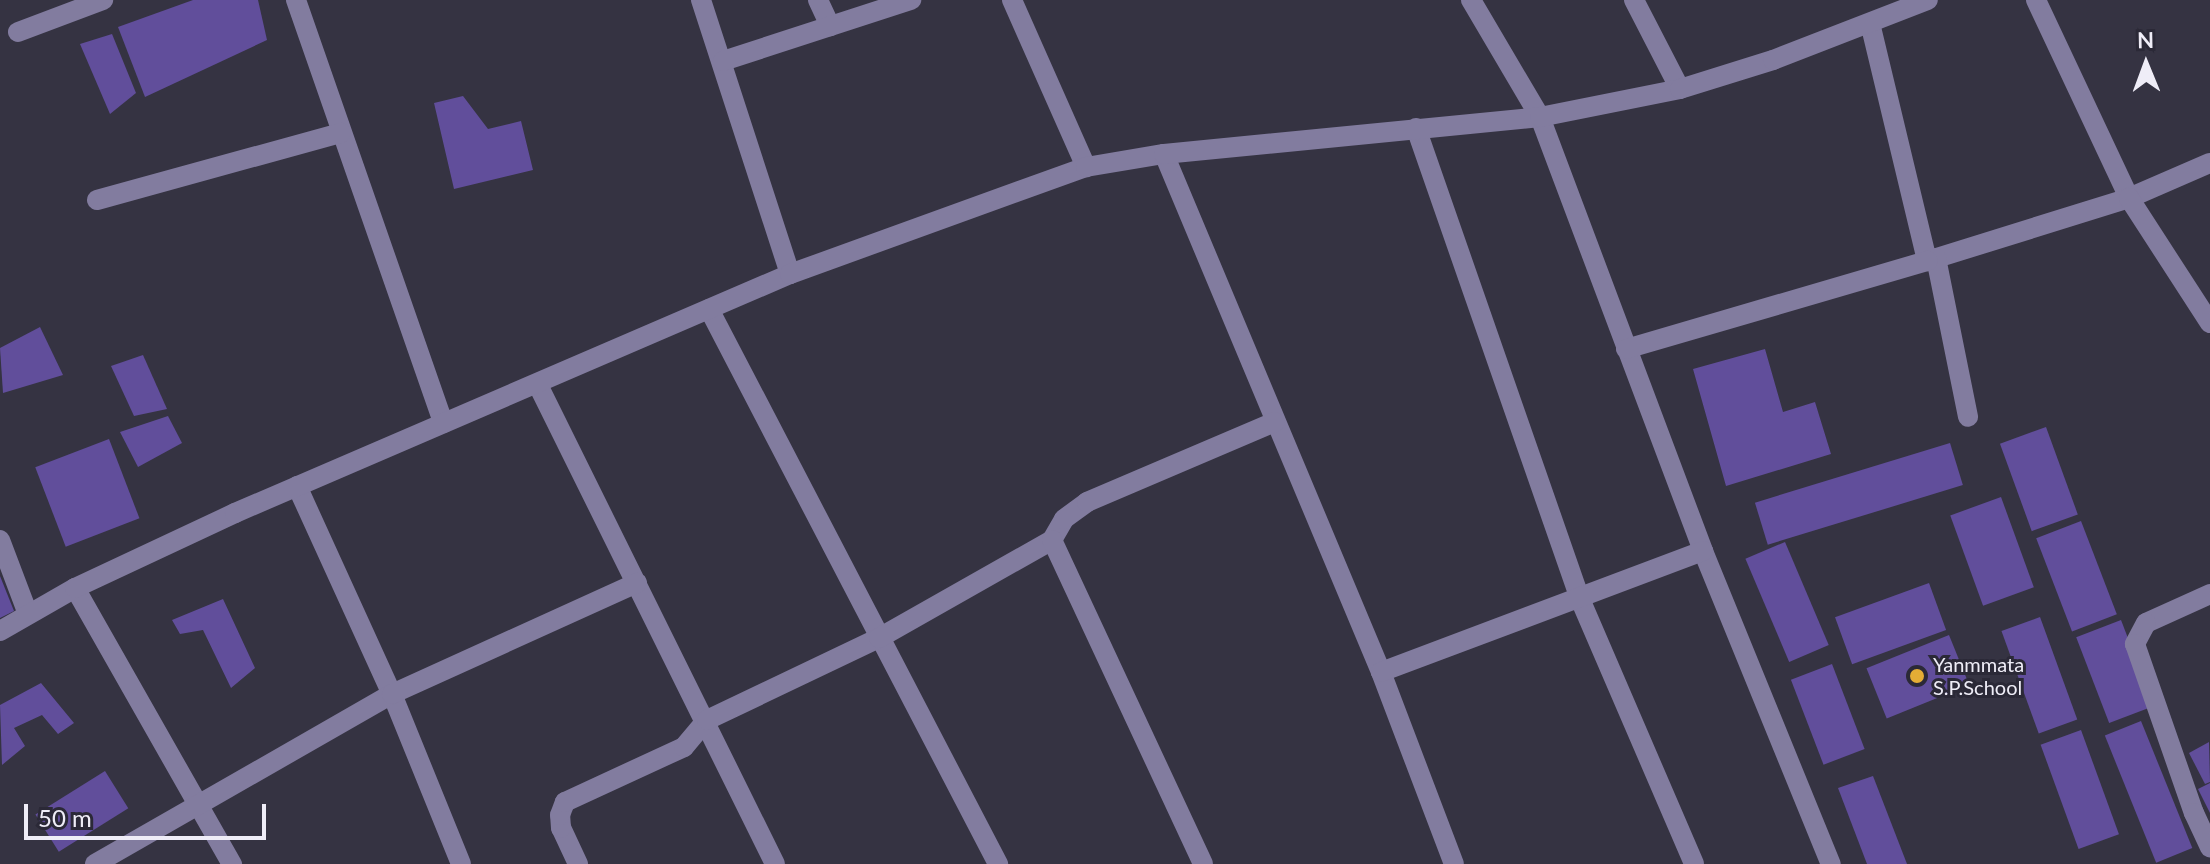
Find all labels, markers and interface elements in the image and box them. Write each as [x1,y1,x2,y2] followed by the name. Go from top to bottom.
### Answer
[2106,24,2186,104] north arrow
[2137,26,2154,53] text: N
[1933,652,2024,699] place label: Yanmmata S.P.School
[1908,667,1926,685] marker: Yanmmata S.P.School
[28,788,270,838] scale bar
[38,803,92,832] text: 50 m

